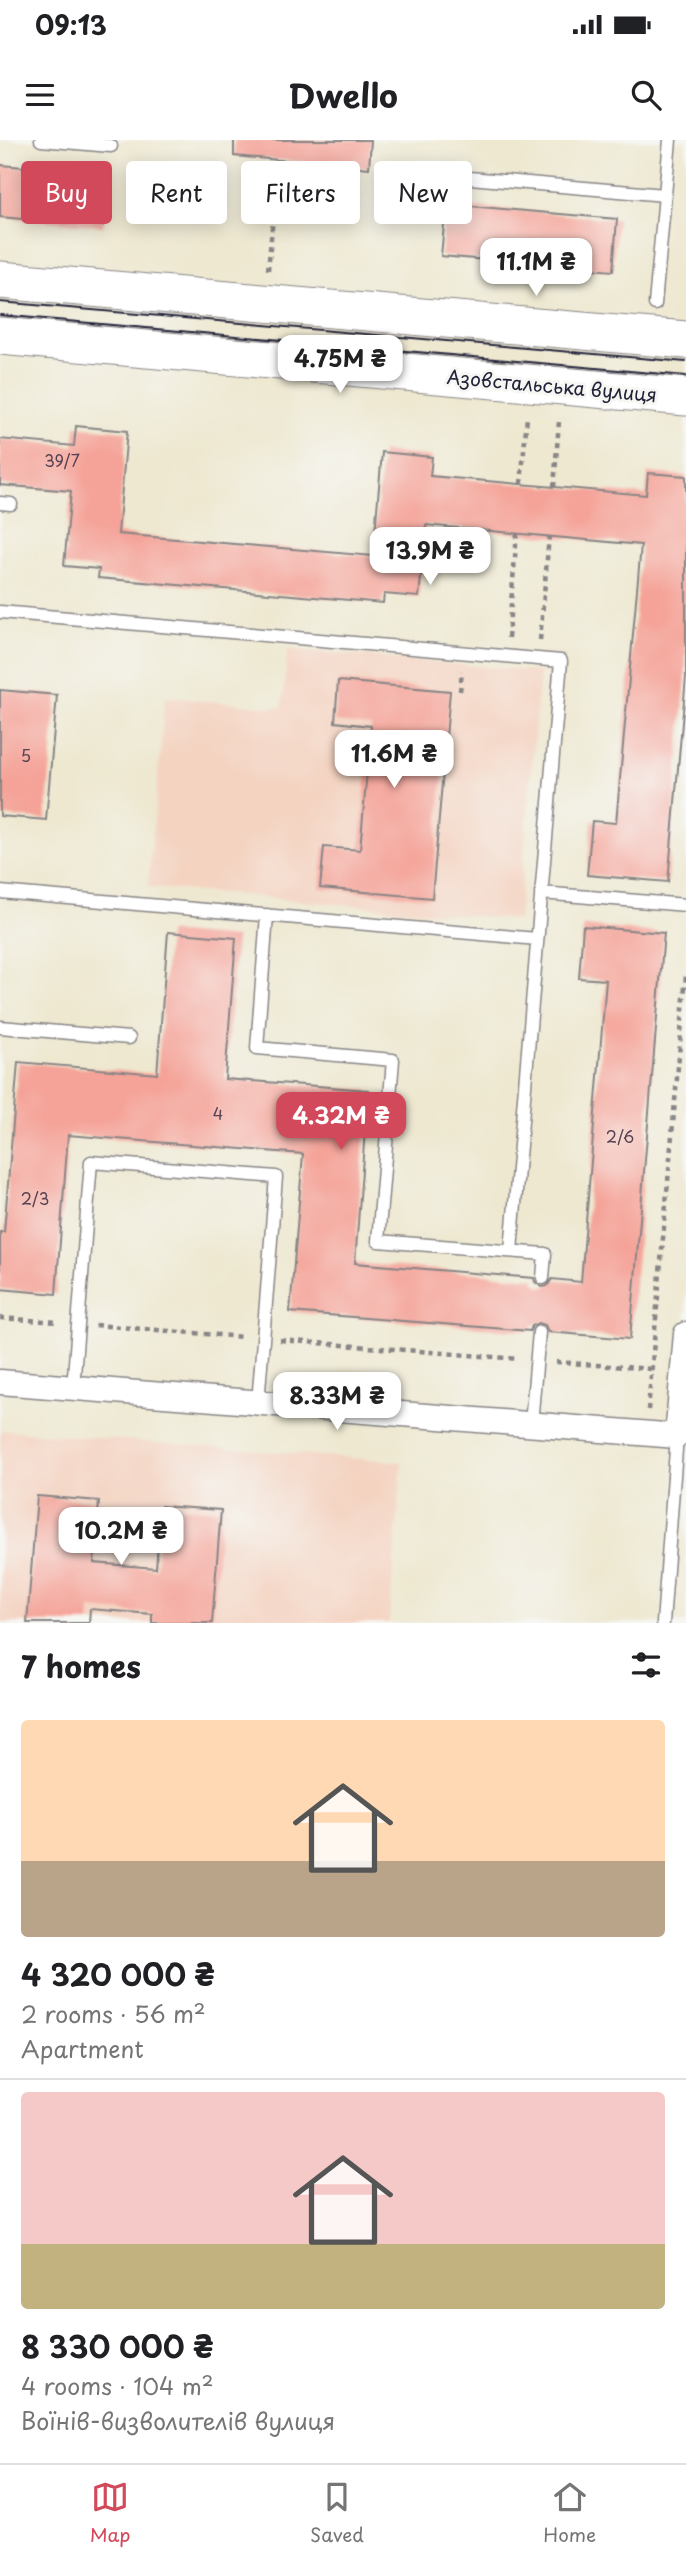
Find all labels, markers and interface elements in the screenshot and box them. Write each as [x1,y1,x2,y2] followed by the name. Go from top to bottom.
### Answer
[35,5,107,44] text: 09:13
[288,71,398,119] text: Dwello
[21,76,59,114] icon: menu
[627,76,665,114] icon: search
[21,161,112,224] chip: Buy
[126,161,227,224] chip: Rent
[241,161,360,224] chip: Filters
[374,161,472,224] chip: New
[471,239,601,298] pin: 11.1M ₴
[496,243,576,278] text: 11.1M ₴
[275,336,405,395] pin: 4.75M ₴
[294,340,386,375] text: 4.75M ₴
[446,362,658,408] street label: Азовстальська вулиця
[44,448,80,472] house number: 39/7
[365,528,495,587] pin: 13.9M ₴
[386,532,474,567] text: 13.9M ₴
[329,730,459,790] pin: 11.6M ₴
[351,735,437,770] text: 11.6M ₴
[21,743,31,767] house number: 5
[276,1093,406,1152] pin: 4.32M ₴
[292,1097,390,1132] text: 4.32M ₴
[213,1101,223,1125] house number: 4
[606,1124,634,1148] house number: 2/6
[21,1186,49,1210] house number: 2/3
[272,1372,402,1432] pin: 8.33M ₴
[289,1377,385,1412] text: 8.33M ₴
[56,1508,186,1567] pin: 10.2M ₴
[75,1512,167,1547] text: 10.2M ₴
[21,1643,141,1688] text: 7 homes
[627,1646,665,1684] icon: filters
[280,1765,406,1891] icon: home
[21,1951,215,1996] text: 4 320 000 ₴
[21,1996,206,2031] text: 2 rooms · 56 m²
[21,2031,144,2066] text: Apartment
[280,2137,406,2263] icon: home
[21,2323,213,2368] text: 8 330 000 ₴
[21,2368,214,2403] text: 4 rooms · 104 m²
[21,2403,335,2438] text: Воїнів-визволителів вулиця
[90,2478,130,2548] tab: Map
[310,2478,364,2548] tab: Saved
[543,2478,596,2548] tab: Home

